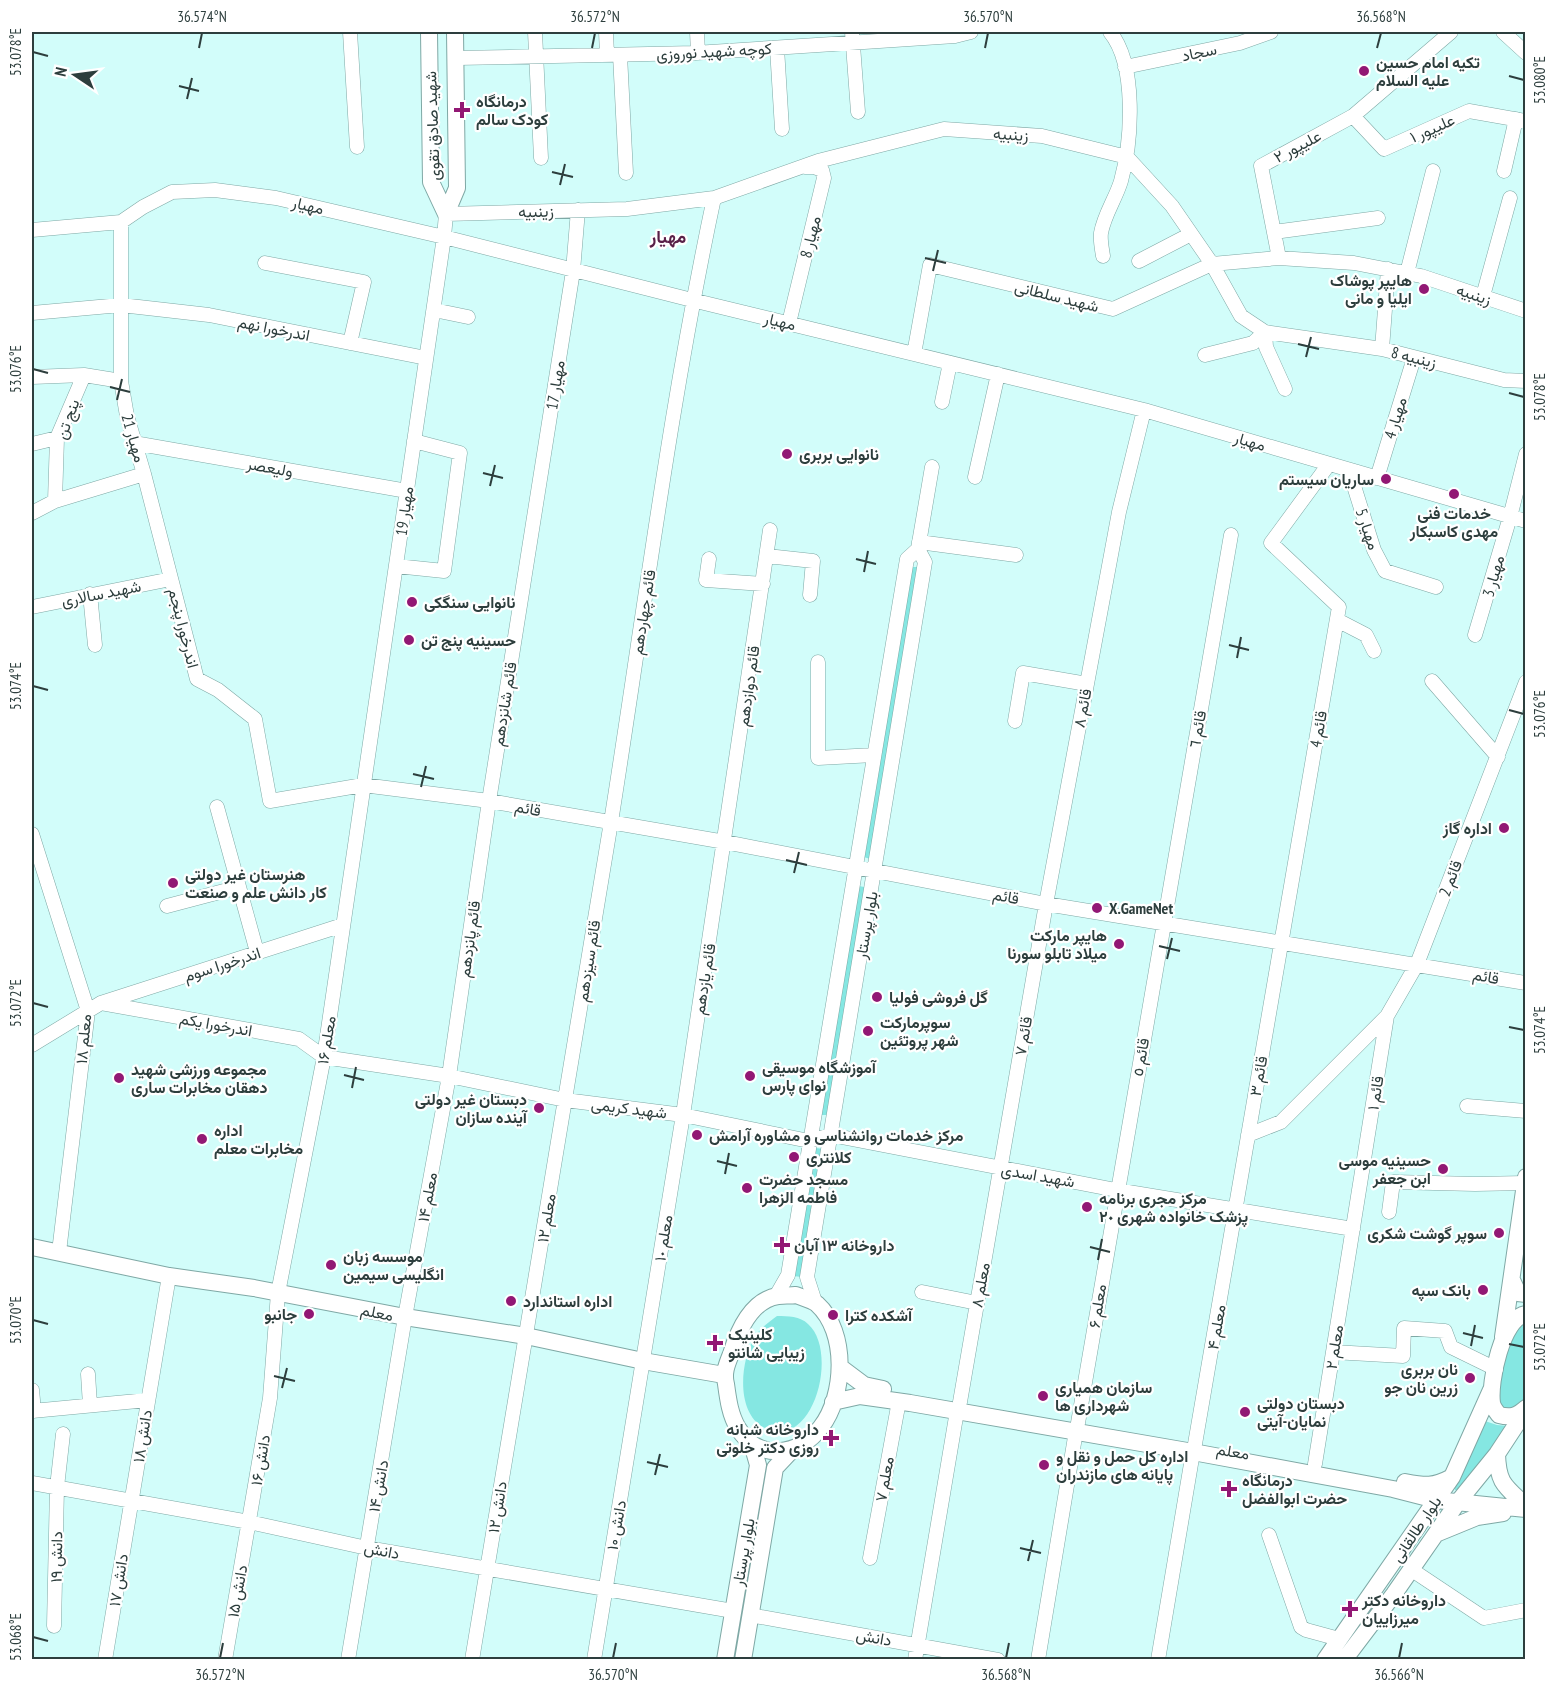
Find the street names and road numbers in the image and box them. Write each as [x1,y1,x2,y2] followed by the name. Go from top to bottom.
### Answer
[656,38,772,66] street label: کوچه شهید نوروزی
[1180,39,1218,65] street label: سجاد
[420,71,445,181] street label: شهید صادق تقوی
[1406,109,1458,149] street label: علیپور ۱
[993,123,1029,146] street label: زینبیه
[1270,125,1325,169] street label: علیپور ۲
[289,191,326,219] street label: مهیار
[518,201,554,222] street label: زینبیه
[795,214,826,260] street label: مهیار 8
[1013,276,1101,317] street label: شهید سلطانی
[1454,279,1494,310] street label: زینبیه
[761,307,798,335] street label: مهیار
[236,311,312,346] street label: اندرخورا نهم
[1389,342,1439,373] street label: زینبیه 8
[541,359,570,411] street label: مهیار 17
[1379,395,1412,442] street label: مهیار 4
[51,396,85,442] street label: پنج تن
[117,411,150,465] street label: مهیار 21
[1231,427,1268,456] street label: مهیار
[244,453,295,482] street label: ولیعصر
[391,485,418,537] street label: مهیار 19
[1351,506,1384,553] street label: مهیار 5
[1478,553,1509,599] street label: مهیار 3
[626,568,662,656] street label: قائم چهاردهم
[59,575,143,612] street label: شهید سالاری
[162,586,204,671] street label: اندرخورا پنجم
[732,644,765,728] street label: قائم دوازدهم
[487,660,522,748] street label: قائم شانزدهم
[1068,687,1097,729] street label: قائم ٨
[1184,709,1211,750] street label: قائم ٦
[1305,709,1332,749] street label: قائم 4
[513,796,543,821] street label: قائم
[1434,857,1467,899] street label: قائم 2
[991,884,1021,909] street label: قائم
[850,890,884,962] street label: بلوار پرستار
[454,899,486,979] street label: قائم پانزدهم
[572,919,605,1004] street label: قائم سیزدهم
[181,942,263,987] street label: اندرخورا سوم
[688,942,721,1016] street label: قائم یازدهم
[1471,964,1501,989] street label: قائم
[178,1008,254,1041] street label: اندرخورا یکم
[71,1013,96,1065] street label: معلم ۱۸
[312,1014,341,1066] street label: معلم ۱۶
[1010,1015,1037,1057] street label: قائم ٧
[1127,1036,1154,1078] street label: قائم ٥
[1245,1054,1272,1098] street label: قائم ٣
[1362,1074,1389,1112] street label: قائم ١
[590,1093,668,1124] street label: شهید کریمی
[999,1159,1076,1192] street label: شهید اسدی
[413,1171,442,1224] street label: معلم ۱۴
[532,1192,561,1244] street label: معلم ١٢
[649,1213,678,1263] street label: معلم ١٠
[966,1261,995,1309] street label: معلم ۸
[1084,1283,1111,1330] street label: معلم ۶
[359,1299,395,1326] street label: معلم
[1202,1303,1231,1351] street label: معلم ۴
[1321,1323,1348,1371] street label: معلم ٢
[128,1408,157,1464] street label: دانش ١٨
[246,1433,275,1487] street label: دانش ۱۶
[1215,1439,1251,1464] street label: معلم
[870,1455,899,1503] street label: معلم ٧
[364,1458,393,1514] street label: دانش ۱۴
[483,1480,512,1534] street label: دانش ۱۲
[1387,1492,1446,1567] street label: بلوار طالقانی
[602,1498,631,1552] street label: دانش ۱۰
[727,1517,761,1589] street label: بلوار پرستار
[46,1531,67,1583] street label: دانش ١٩
[362,1537,401,1564] street label: دانش
[104,1552,133,1608] street label: دانش ۱۷
[223,1563,252,1619] street label: دانش ۱۵
[855,1624,893,1651] street label: دانش

